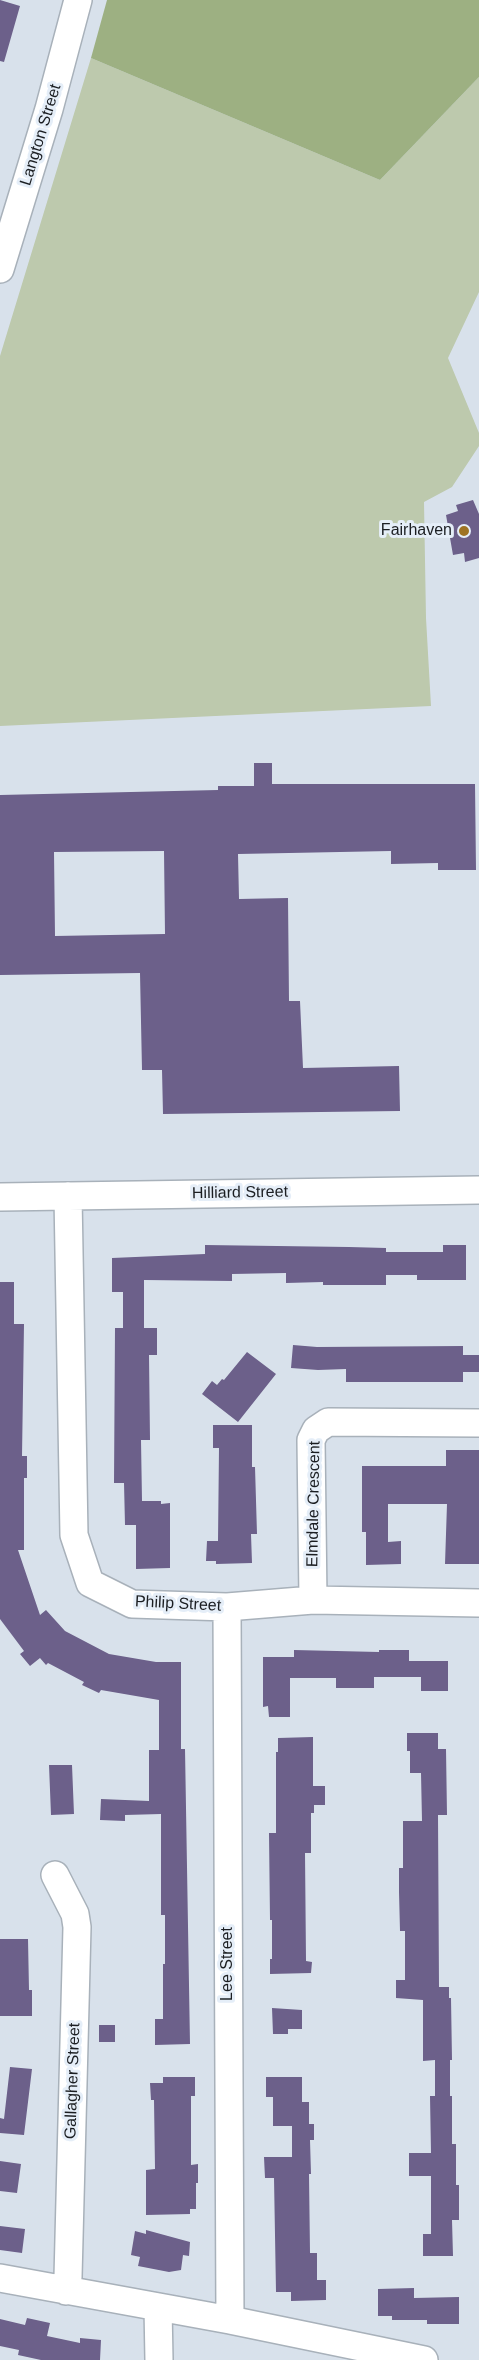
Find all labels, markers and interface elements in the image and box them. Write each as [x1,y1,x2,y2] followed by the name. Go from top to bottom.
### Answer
[16,82,66,188] street label: Langton Street
[381,521,452,541] place label: Fairhaven
[457,524,471,538] marker: Fairhaven
[192,1183,288,1203] street label: Hilliard Street
[303,1441,325,1567] street label: Elmdale Crescent
[134,1592,222,1616] street label: Philip Street
[218,1927,238,2001] street label: Lee Street
[61,2022,85,2140] street label: Gallagher Street

